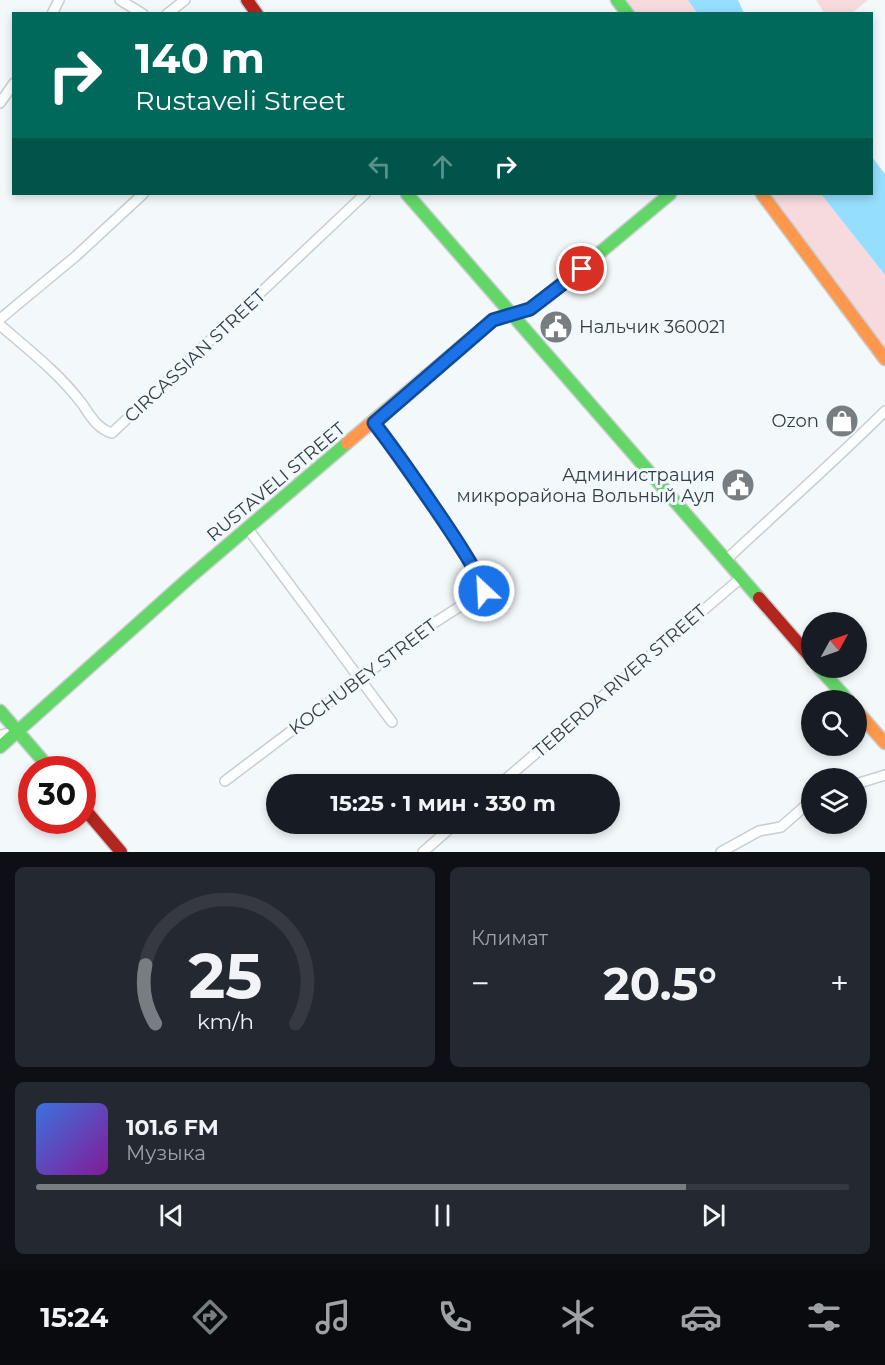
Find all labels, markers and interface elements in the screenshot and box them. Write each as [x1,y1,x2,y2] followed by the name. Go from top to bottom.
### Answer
[135,32,265,84] text: 140 m
[36,36,114,114] icon: right
[135,84,346,117] text: Rustaveli Street
[363,150,396,183] icon: left
[426,150,459,183] icon: ahead
[489,150,522,183] icon: right
[556,243,607,294] pin
[565,252,598,285] icon: arrive
[120,284,271,427] street label: CIRCASSIAN STREET
[538,309,574,345] public building icon: Нальчик 360021
[579,316,726,338] place label: Нальчик 360021
[824,403,860,439] shop icon: Ozon
[771,410,819,432] place label: Ozon
[202,417,350,546] street label: RUSTAVELI STREET
[456,464,715,507] place label: Администрация микрорайона Вольный Аул
[720,467,756,503] public building icon: Администрация микрорайона Вольный Аул
[452,559,516,623] position arrow
[529,599,712,762] street label: TEBERDA RIVER STREET
[801,612,867,678] north arrow
[801,612,867,834] map controls
[285,614,442,740] street label: KOCHUBEY STREET
[801,690,867,756] button: search
[18,756,96,834] speed limit sign: 30
[801,768,867,834] button: layers
[330,790,556,817] text: 15:25 · 1 мин · 330 m
[471,926,548,950] text: Климат
[188,938,262,1014] text: 25
[603,956,717,1011] text: 20.5°
[471,963,490,1003] text: −
[830,963,849,1003] text: +
[196,1008,254,1034] text: km/h
[126,1114,219,1141] text: 101.6 FM
[126,1141,206,1165] text: Музыка
[155,1199,188,1232] icon: previous
[426,1199,459,1232] icon: pause
[697,1199,730,1232] icon: next
[189,1296,231,1338] icon: directions
[312,1296,354,1338] icon: music
[434,1296,476,1338] icon: phone
[557,1296,599,1338] icon: climate
[680,1296,722,1338] icon: car
[803,1296,845,1338] icon: filters
[40,1301,108,1334] text: 15:24

